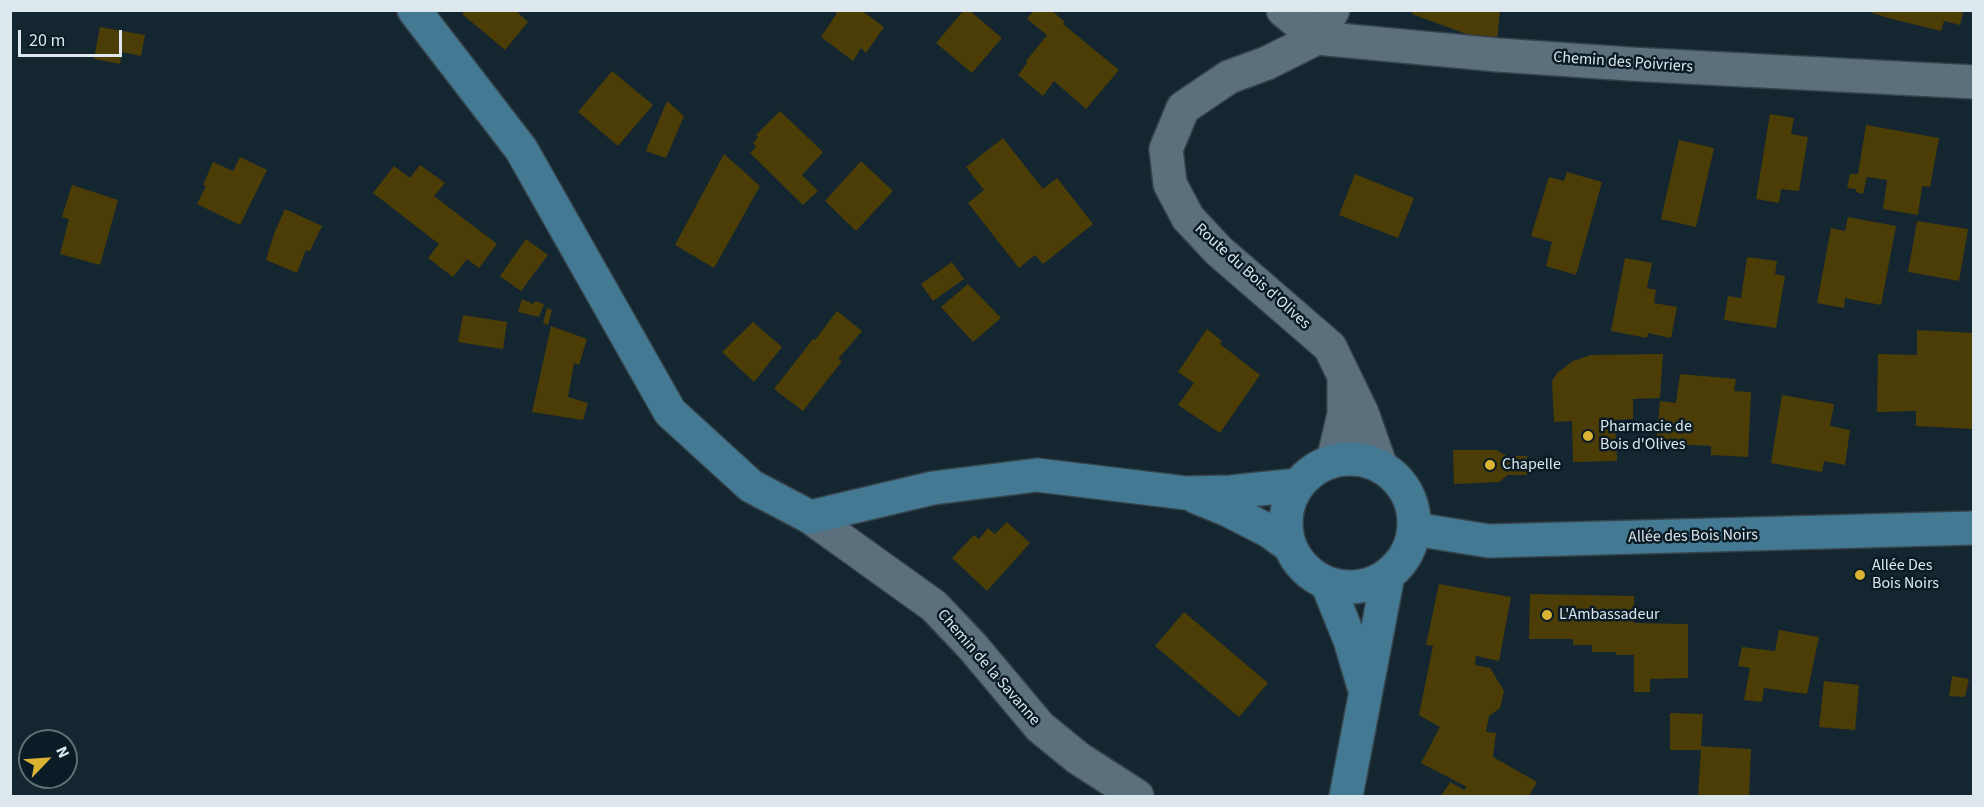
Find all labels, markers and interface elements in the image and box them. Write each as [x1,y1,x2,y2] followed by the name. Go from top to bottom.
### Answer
[21,18,124,56] scale bar
[29,28,65,53] text: 20 m
[1552,49,1694,77] street label: Chemin des Poivriers
[1190,220,1314,334] street label: Route du Bois d'Olives
[1600,417,1692,455] place label: Pharmacie de Bois d'Olives
[1581,429,1595,443] marker: Pharmacie de Bois d'Olives
[1502,455,1561,475] place label: Chapelle
[1483,458,1497,472] marker: Chapelle
[1628,526,1758,548] street label: Allée des Bois Noirs
[1872,556,1939,594] place label: Allée Des Bois Noirs
[1853,568,1867,582] marker: Allée Des Bois Noirs
[1559,605,1660,625] place label: L'Ambassadeur
[932,606,1044,730] street label: Chemin de la Savanne
[1540,608,1554,622] marker: L'Ambassadeur
[18,729,78,789] north arrow
[50,743,75,762] text: N

